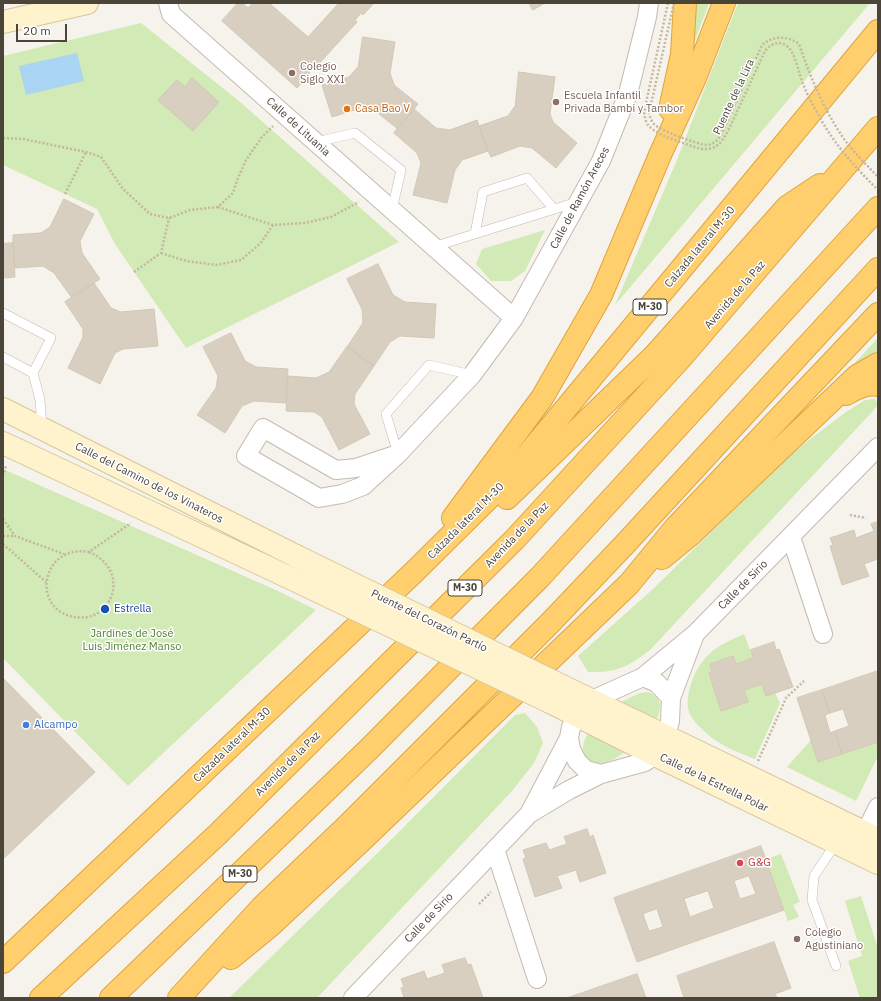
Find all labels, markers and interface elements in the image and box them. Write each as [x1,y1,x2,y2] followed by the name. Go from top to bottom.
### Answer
[18,16,69,42] scale bar
[23,23,51,38] text: 20 m
[711,57,757,137] street label: Puente de la Lira
[300,60,345,86] place label: Colegio Siglo XXI
[287,68,297,78] marker: Colegio Siglo XXI
[564,89,683,115] place label: Escuela Infantil Privada Bambi y Tambor
[263,95,333,159] street label: Calle de Lituania
[551,97,561,107] marker: Escuela Infantil Privada Bambi y Tambor
[355,102,410,116] place label: Casa Bao V
[342,104,352,114] marker: Casa Bao V
[547,145,613,251] street label: Calle de Ramón Areces
[662,204,738,290] street label: Calzada lateral M-30
[702,258,768,332] street label: Avenida de la Paz
[633,299,667,315] road number: M-30
[73,440,225,526] street label: Calle del Camino de los Vinateros
[425,480,507,562] street label: Calzada lateral M-30
[482,499,552,571] street label: Avenida de la Paz
[716,558,770,612] street label: Calle de Sirio
[448,580,482,596] road number: M-30
[369,587,489,655] street label: Puente del Corazón Partío
[114,602,151,616] place label: Estrella
[99,603,111,615] marker: Estrella
[83,627,181,653] park label: Jardines de José Luis Jiménez Manso
[191,705,273,785] street label: Calzada lateral M-30
[34,718,78,732] place label: Alcampo
[21,720,31,730] marker: Alcampo
[253,729,323,799] street label: Avenida de la Paz
[658,751,770,815] street label: Calle de la Estrella Polar
[748,856,771,870] place label: G&G
[735,858,745,868] marker: G&G
[223,866,257,882] road number: M-30
[402,890,456,946] street label: Calle de Sirio
[805,926,863,952] place label: Colegio Agustiniano
[792,934,802,944] marker: Colegio Agustiniano

